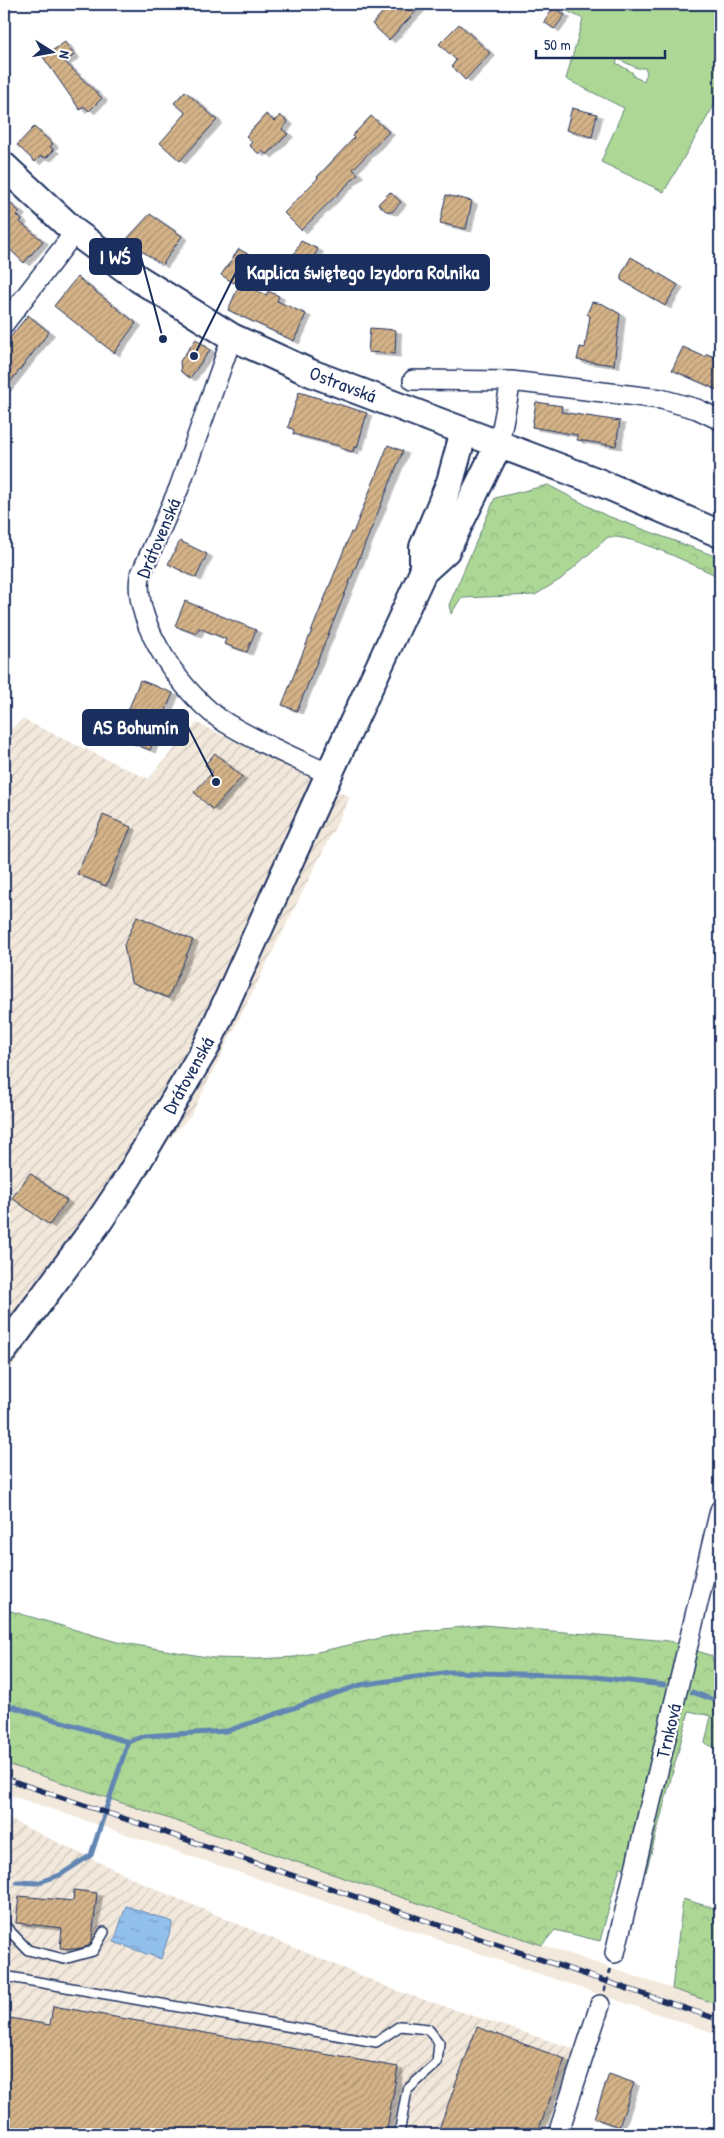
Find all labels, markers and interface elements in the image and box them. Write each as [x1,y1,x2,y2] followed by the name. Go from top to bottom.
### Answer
[28,28,78,78] north arrow
[536,28,665,60] scale bar
[544,34,571,55] text: 50 m
[55,49,75,61] text: N
[90,239,141,274] callout: I WŚ
[100,243,131,270] text: I WŚ
[236,255,489,290] callout: Kaplica świętego Izydora Rolnika
[247,258,479,286] text: Kaplica świętego Izydora Rolnika
[306,359,381,409] street label: Ostravská
[130,494,187,582] street label: Drátovenská
[83,710,188,745] callout: AS Bohumín
[93,713,179,740] text: AS Bohumín
[156,1031,220,1118] street label: Drátovenská
[649,1701,687,1761] street label: Trnková

